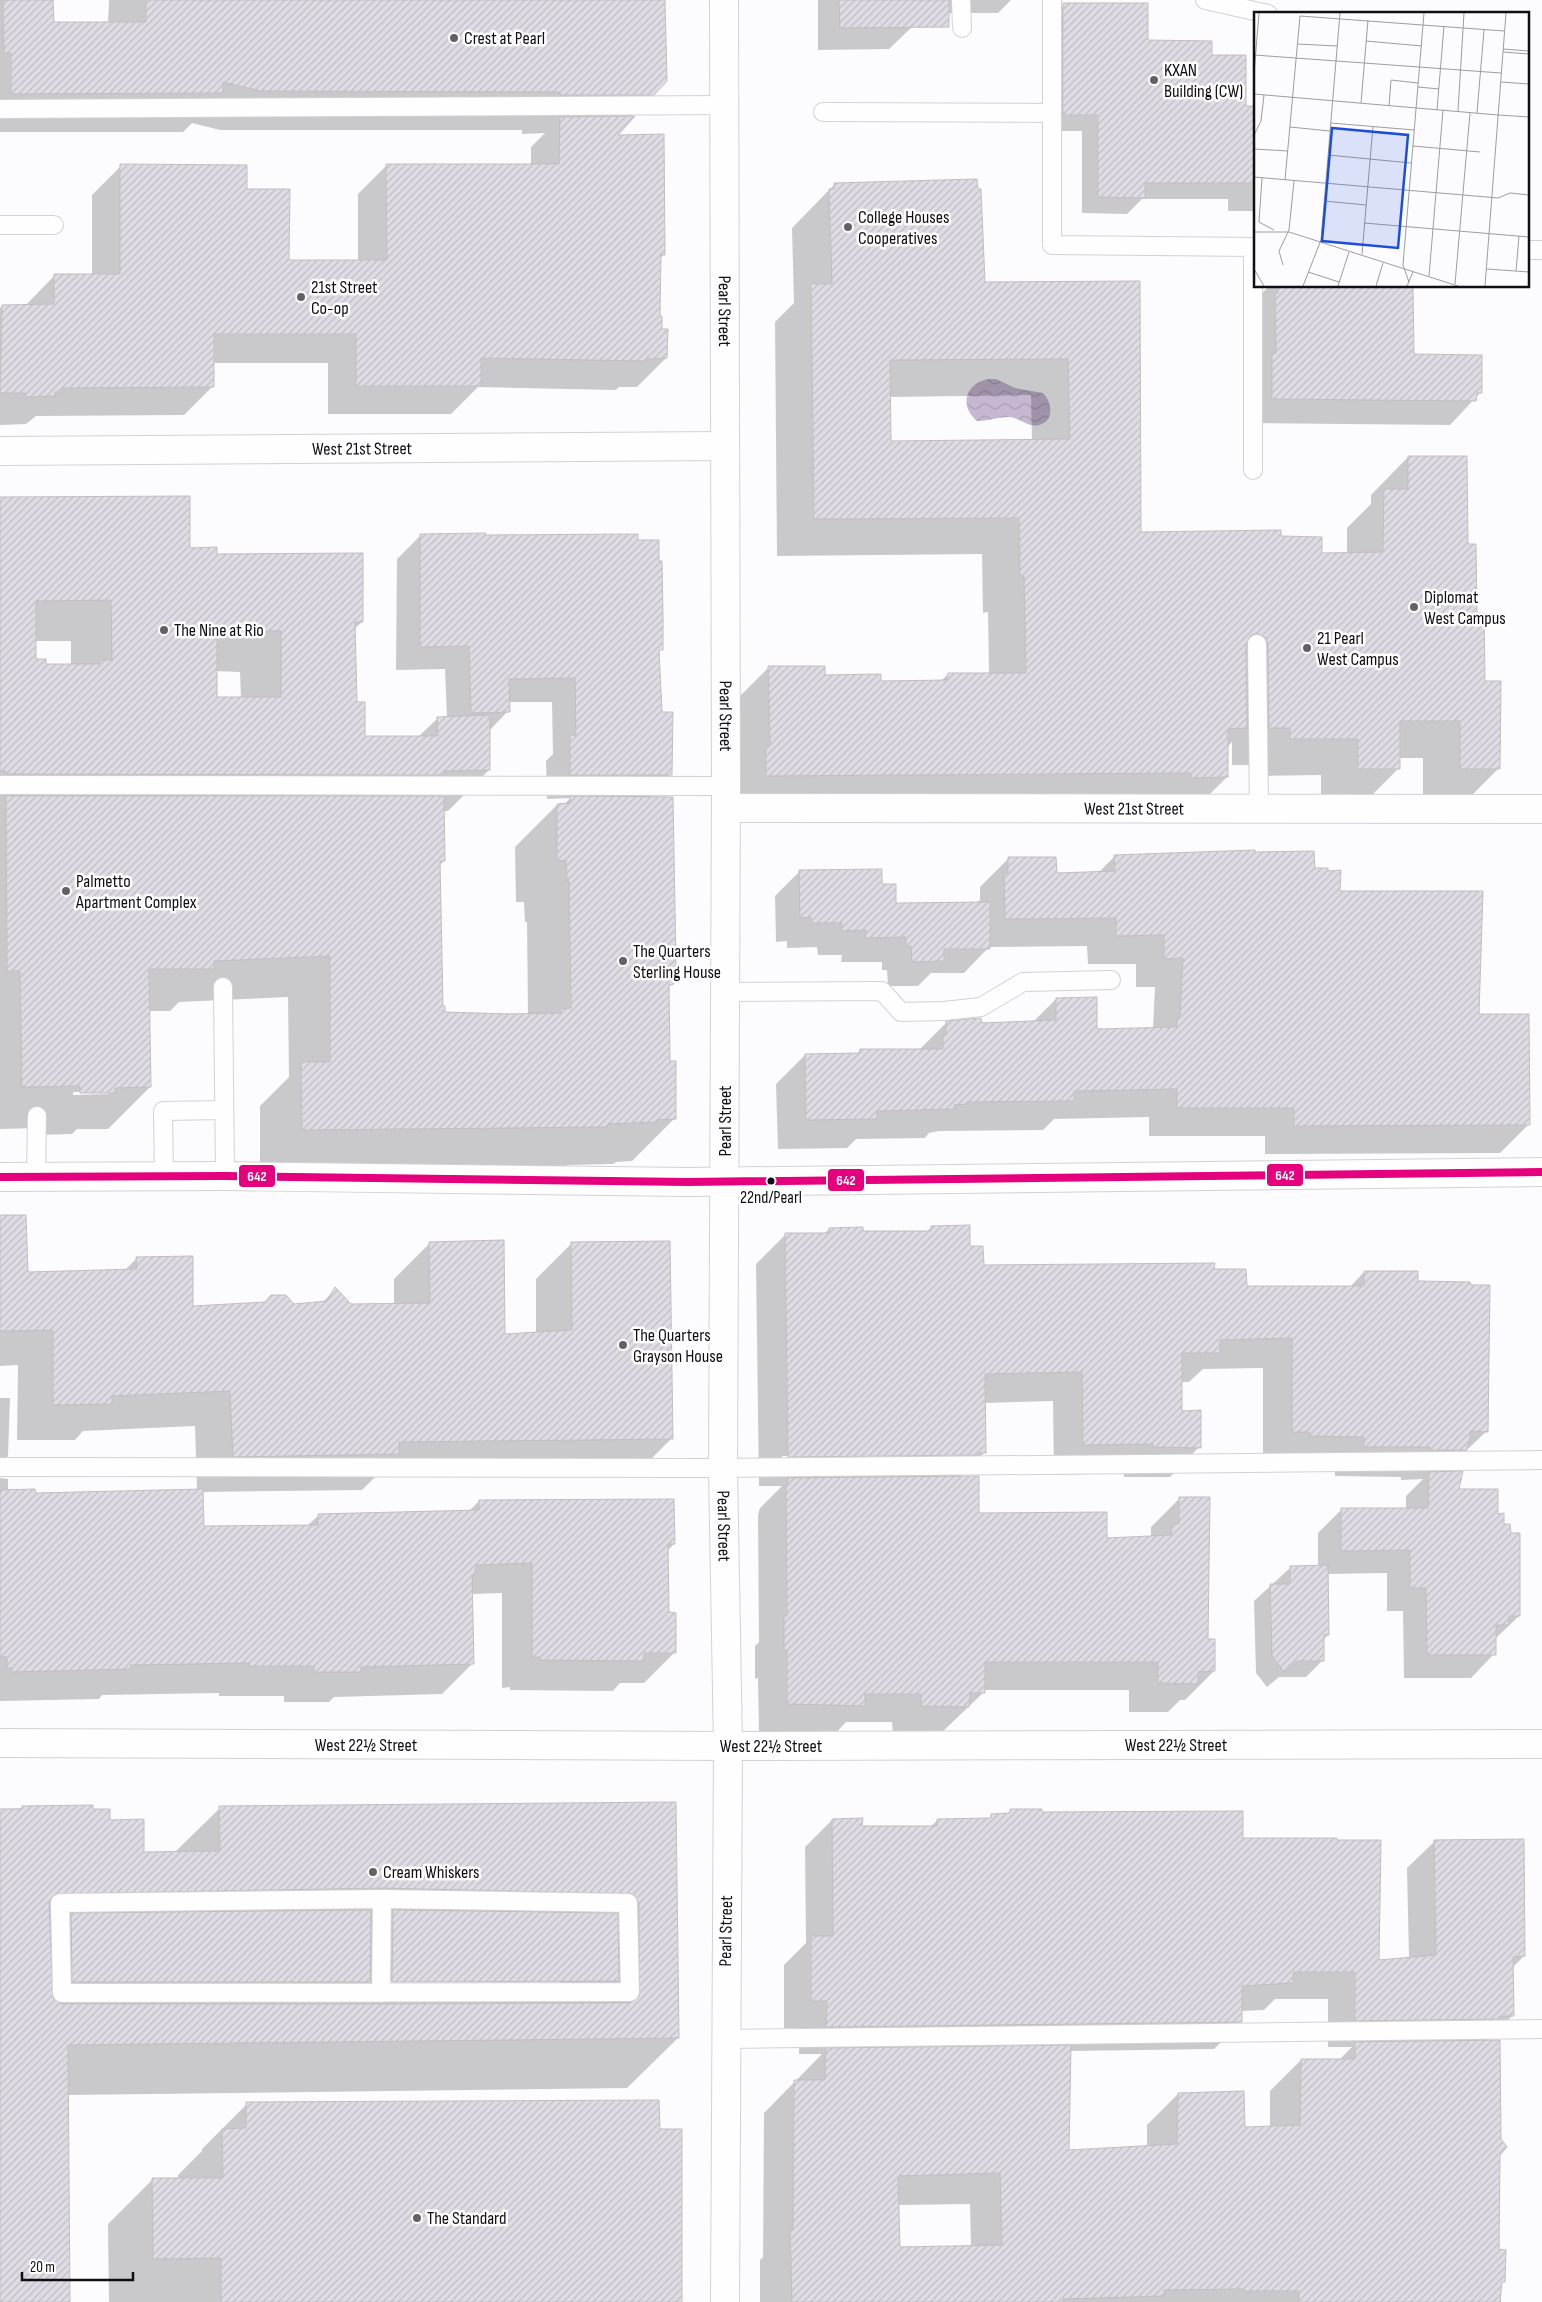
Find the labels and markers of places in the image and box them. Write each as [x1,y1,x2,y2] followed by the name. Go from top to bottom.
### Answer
[464,28,545,49] place label: Crest at Pearl
[448,32,460,44] marker: Crest at Pearl
[1164,60,1243,102] place label: KXAN Building (CW)
[1148,74,1160,86] marker: KXAN Building (CW)
[858,207,949,249] place label: College Houses Cooperatives
[842,221,854,233] marker: College Houses Cooperatives
[311,277,378,319] place label: 21st Street Co-op
[295,291,307,303] marker: 21st Street Co-op
[1424,587,1506,629] place label: Diplomat West Campus
[1408,601,1420,613] marker: Diplomat West Campus
[174,620,264,641] place label: The Nine at Rio
[158,624,170,636] marker: The Nine at Rio
[1317,628,1399,670] place label: 21 Pearl West Campus
[1301,642,1313,654] marker: 21 Pearl West Campus
[75,871,197,913] place label: Palmetto Apartment Complex
[60,885,72,897] marker: Palmetto Apartment Complex
[633,941,721,983] place label: The Quarters Sterling House
[617,955,629,967] marker: The Quarters Sterling House
[766,1176,776,1186] marker: 22nd/Pearl
[740,1188,802,1208] place label: 22nd/Pearl
[633,1325,723,1367] place label: The Quarters Grayson House
[617,1339,629,1351] marker: The Quarters Grayson House
[383,1862,480,1883] place label: Cream Whiskers
[367,1866,379,1878] marker: Cream Whiskers
[427,2208,507,2229] place label: The Standard
[411,2212,423,2224] marker: The Standard

